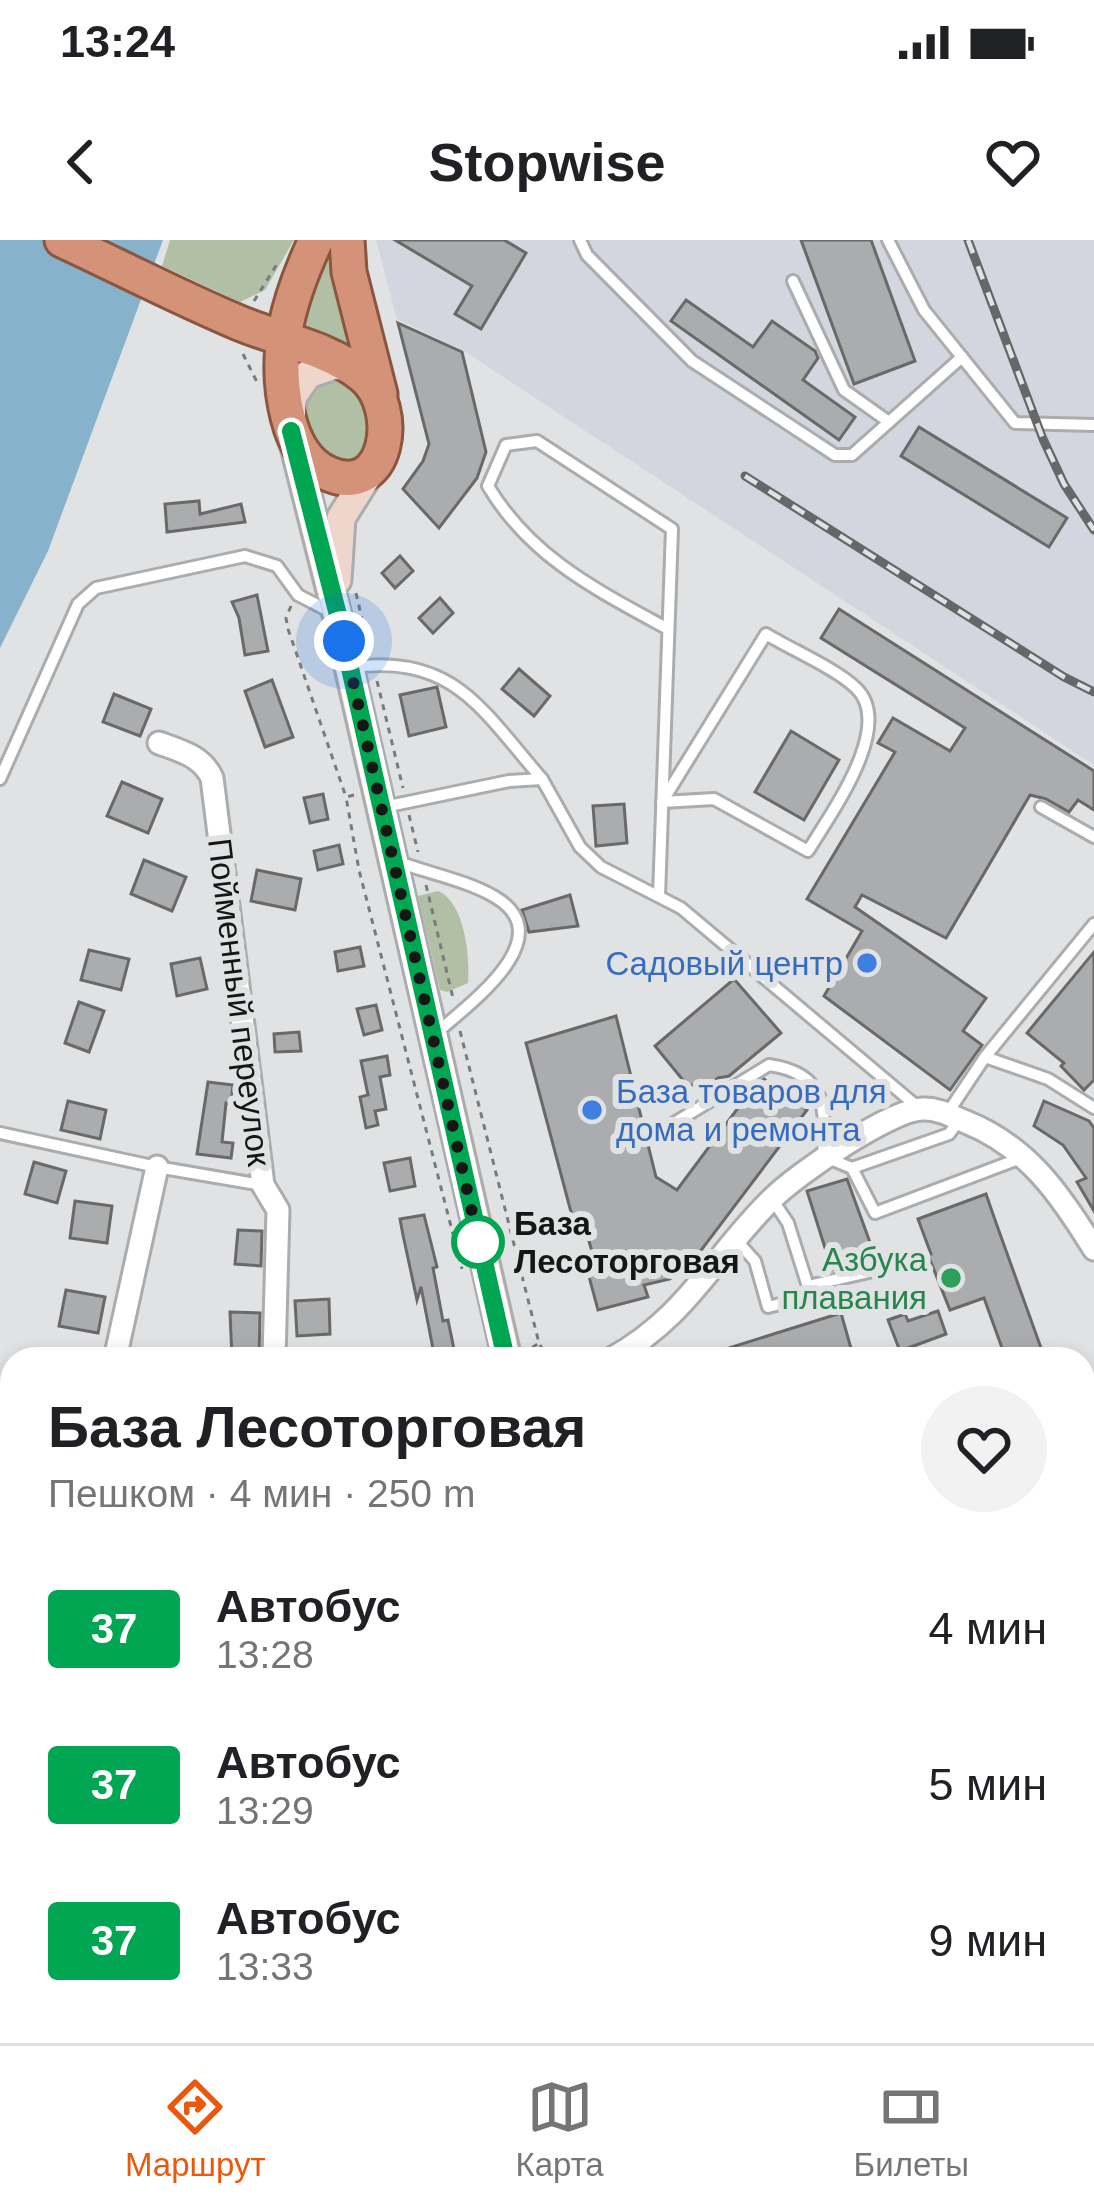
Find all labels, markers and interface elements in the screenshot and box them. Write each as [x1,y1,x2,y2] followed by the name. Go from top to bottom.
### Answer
[60,16,175,67] text: 13:24
[48,129,114,195] icon: back
[980,129,1046,195] icon: heart
[428,132,666,192] text: Stopwise
[314,611,374,671] your location
[201,836,278,1169] street label: Пойменный переулок
[605,945,843,982] place label: Садовый центр
[854,950,880,976] marker: Садовый центр
[616,1073,887,1148] place label: База товаров для дома и ремонта
[579,1097,605,1123] marker: База товаров для дома и ремонта
[514,1205,740,1280] place label: База Лесоторговая
[453,1217,503,1267] marker: База Лесоторговая
[781,1241,928,1316] place label: Азбука плавания
[938,1265,964,1291] marker: Азбука плавания
[921,1386,1047,1512] button: heart
[48,1395,586,1459] text: База Лесоторговая
[48,1472,475,1515] text: Пешком · 4 мин · 250 m
[216,1581,401,1632] text: Автобус
[929,1603,1047,1654] text: 4 мин
[91,1605,137,1652] text: 37
[216,1633,314,1676] text: 13:28
[216,1737,401,1788] text: Автобус
[929,1759,1047,1810] text: 5 мин
[91,1761,137,1808] text: 37
[216,1789,314,1832] text: 13:29
[216,1893,401,1944] text: Автобус
[929,1915,1047,1966] text: 9 мин
[91,1917,137,1964] text: 37
[216,1945,314,1988] text: 13:33
[125,2074,266,2184] tab: Маршрут
[515,2074,604,2184] tab: Карта
[854,2074,969,2184] tab: Билеты

